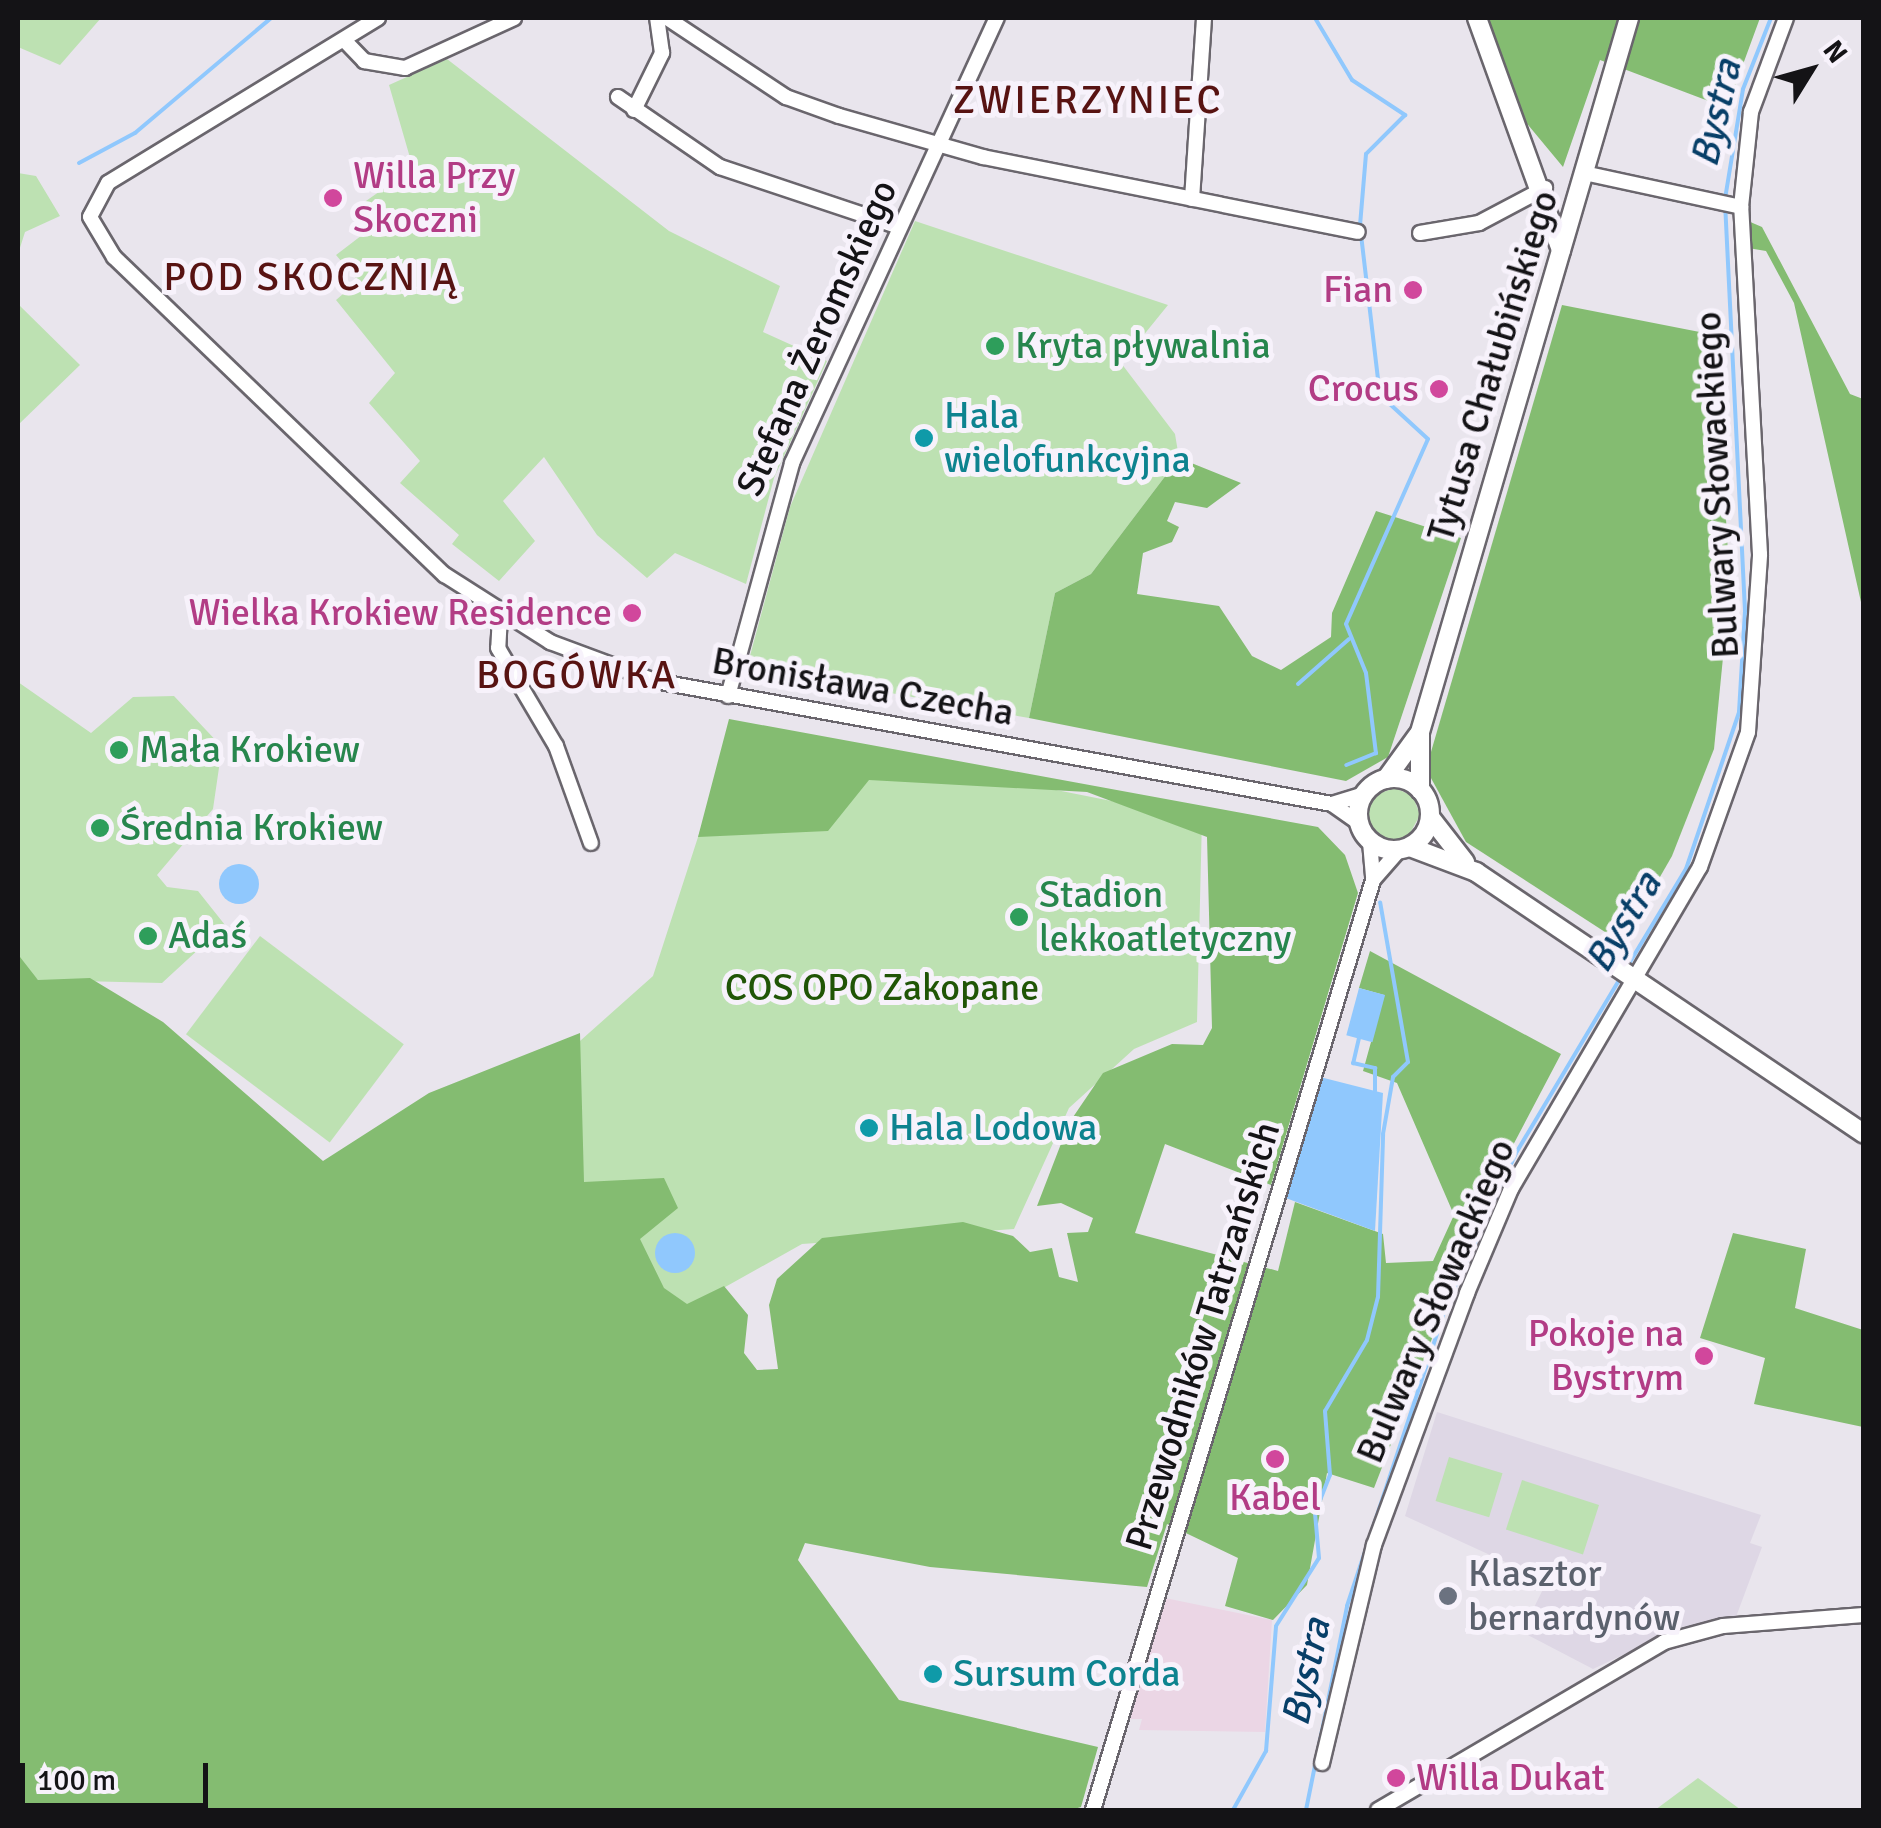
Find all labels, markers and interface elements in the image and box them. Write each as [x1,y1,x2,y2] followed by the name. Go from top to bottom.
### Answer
[1761,20,1861,120] north arrow
[1816,34,1854,70] text: N
[1680,55,1752,171] water label: Bystra
[953,76,1223,124] district label: ZWIERZYNIEC
[353,153,515,242] place label: Willa Przy Skoczni
[727,173,907,503] street label: Stefana Żeromskiego
[1418,185,1568,547] street label: Tytusa Chałubińskiego
[322,187,344,209] marker: Willa Przy Skoczni
[163,253,459,301] district label: POD SKOCZNIĄ
[1323,267,1393,313] place label: Fian
[1402,279,1424,301] marker: Fian
[1685,310,1749,660] street label: Bulwary Słowackiego
[1015,323,1271,369] place label: Kryta pływalnia
[984,335,1006,357] marker: Kryta pływalnia
[1308,366,1419,412] place label: Crocus
[1428,378,1450,400] marker: Crocus
[944,393,1191,482] place label: Hala wielofunkcyjna
[913,427,935,449] marker: Hala wielofunkcyjna
[188,590,612,636] place label: Wielka Krokiew Residence
[621,602,643,624] marker: Wielka Krokiew Residence
[709,638,1017,736] street label: Bronisława Czecha
[476,651,678,699] district label: BOGÓWKA
[139,727,360,773] place label: Mała Krokiew
[108,739,130,761] marker: Mała Krokiew
[120,805,383,851] place label: Średnia Krokiew
[89,817,111,839] marker: Średnia Krokiew
[1574,863,1672,981] water label: Bystra
[1039,872,1291,962] place label: Stadion lekkoatletyczny
[1008,906,1030,928] marker: Stadion lekkoatletyczny
[168,913,247,959] place label: Adaś
[137,925,159,947] marker: Adaś
[725,965,1039,1011] park label: COS OPO Zakopane
[889,1105,1097,1151] place label: Hala Lodowa
[1116,1116,1290,1556] street label: Przewodników Tatrzańskich
[858,1117,880,1139] marker: Hala Lodowa
[1347,1132,1525,1470] street label: Bulwary Słowackiego
[1528,1311,1684,1400] place label: Pokoje na Bystrym
[1693,1345,1715,1367] marker: Pokoje na Bystrym
[1264,1448,1286,1470] marker: Kabel
[1229,1475,1321,1521] place label: Kabel
[1468,1551,1680,1640] place label: Klasztor bernardynów
[1437,1585,1459,1607] marker: Klasztor bernardynów
[1271,1614,1341,1730] water label: Bystra
[953,1651,1180,1697] place label: Sursum Corda
[922,1663,944,1685] marker: Sursum Corda
[25,1743,212,1805] scale bar
[1416,1755,1605,1801] place label: Willa Dukat
[37,1762,116,1799] text: 100 m
[1385,1767,1407,1789] marker: Willa Dukat

